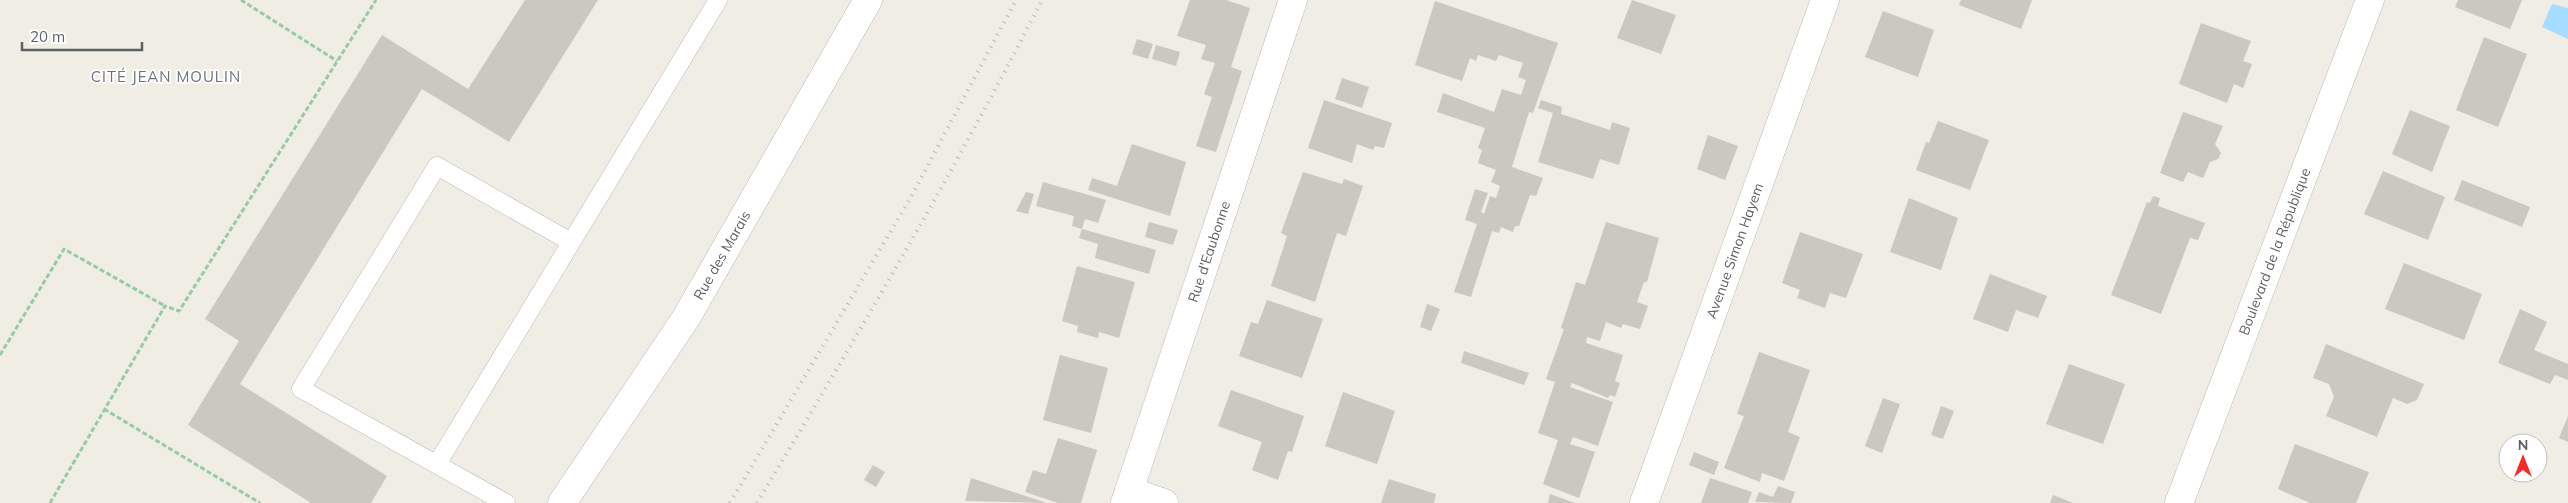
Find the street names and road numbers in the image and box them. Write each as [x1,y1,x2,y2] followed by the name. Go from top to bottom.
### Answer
[2235,166,2314,338] street label: Boulevard de la République
[1702,180,1767,321] street label: Avenue Simon Hayem
[1184,199,1234,305] street label: Rue d'Eaubonne
[689,207,755,303] street label: Rue des Marais

